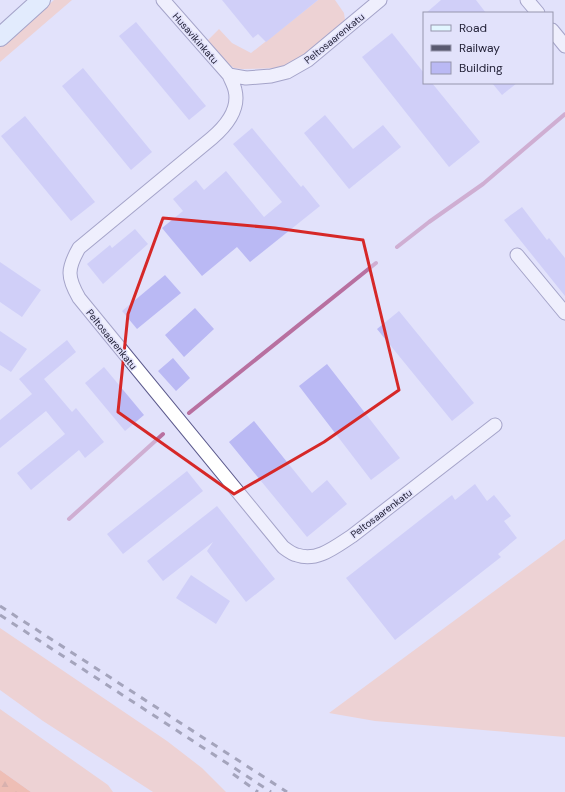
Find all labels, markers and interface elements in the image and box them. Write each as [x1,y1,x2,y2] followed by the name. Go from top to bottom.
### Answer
[170,10,222,67] street label: Husavikinkatu
[302,10,367,67] street label: Peltosaarenkatu
[423,12,553,84] legend
[459,20,487,36] text: Road
[459,40,500,56] text: Railway
[459,60,503,76] text: Building
[83,307,140,372] street label: Peltosaarenkatu
[348,486,415,541] street label: Peltosaarenkatu

